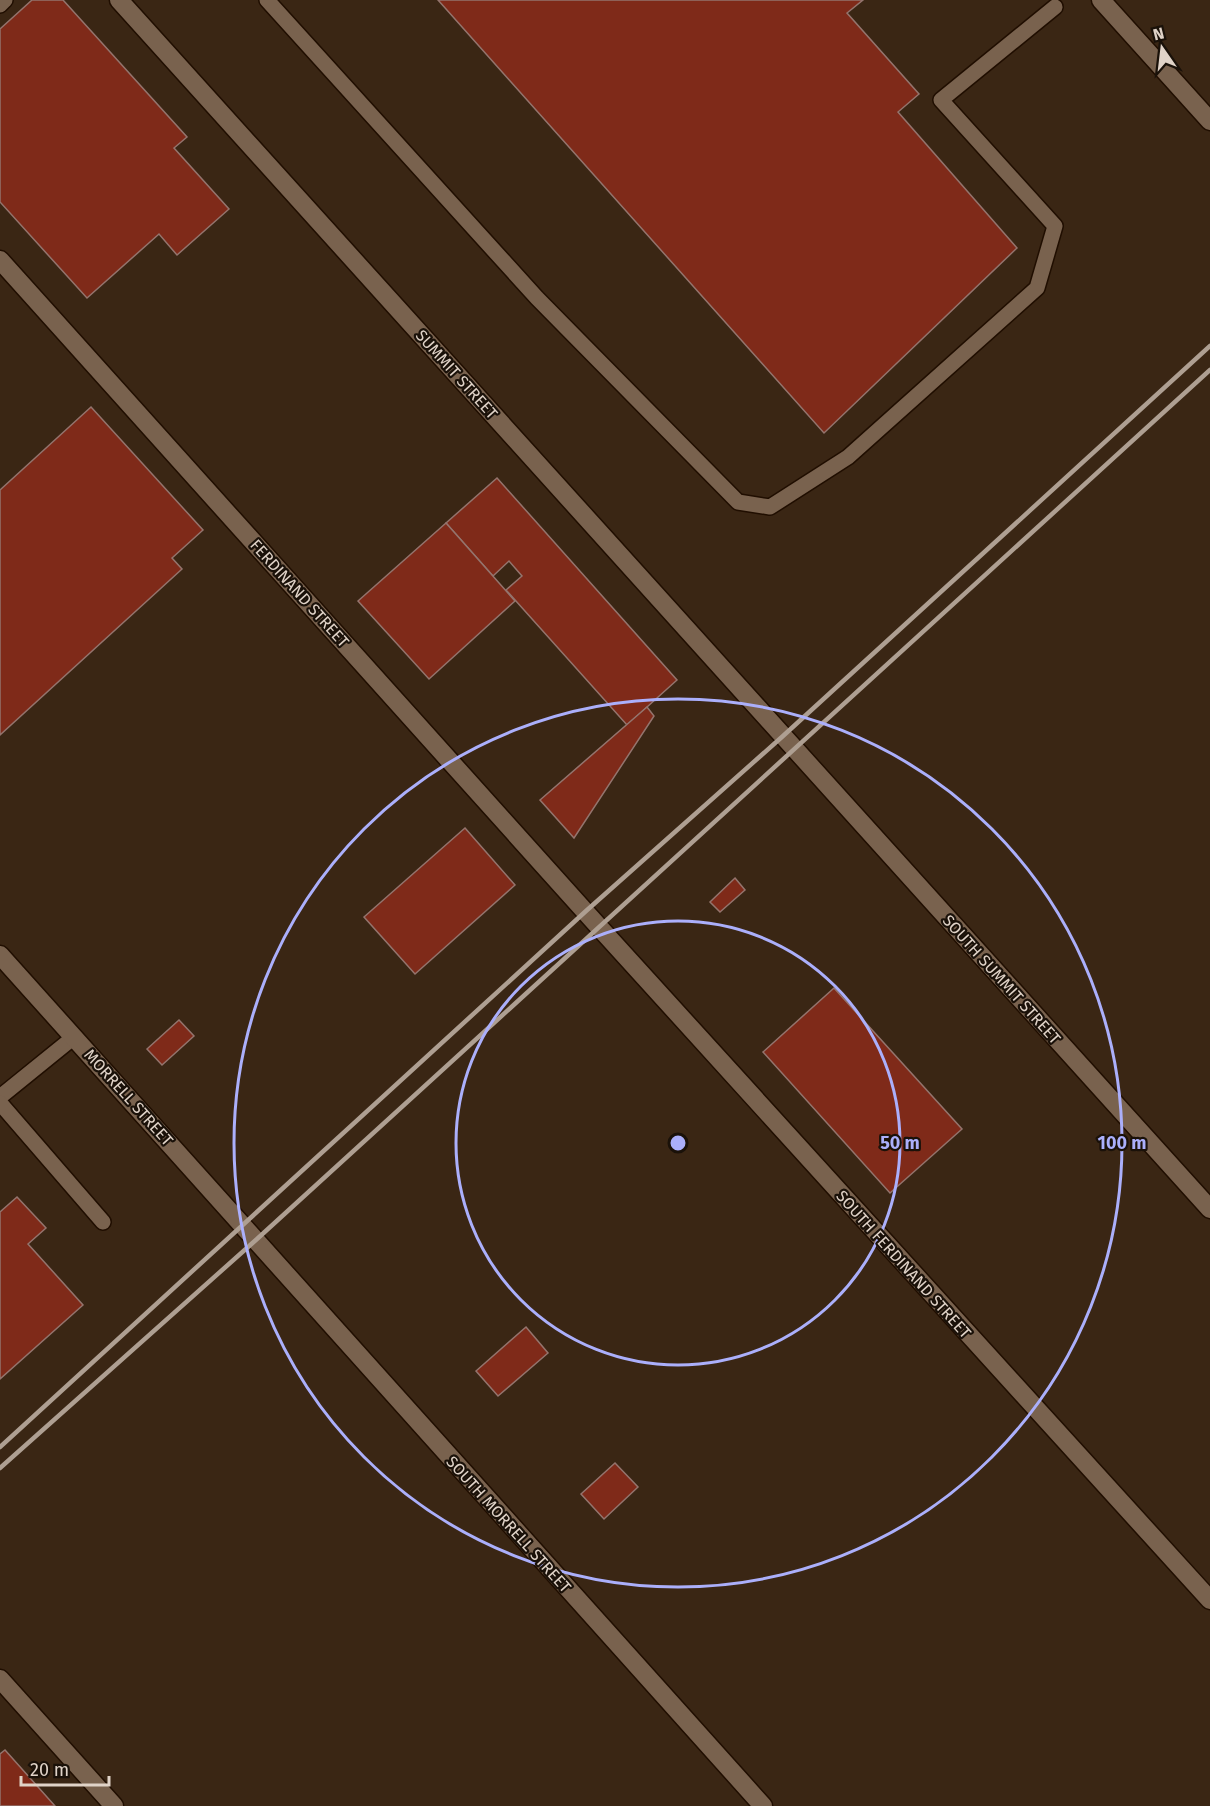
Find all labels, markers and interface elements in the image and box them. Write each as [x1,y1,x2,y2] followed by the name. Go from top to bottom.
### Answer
[1132,18,1192,78] north arrow
[1151,23,1166,44] text: N
[412,326,502,423] street label: SUMMIT STREET
[246,536,353,652] street label: FERDINAND STREET
[939,911,1065,1048] street label: SOUTH SUMMIT STREET
[80,1045,177,1150] street label: MORRELL STREET
[880,1132,920,1154] text: 50 m
[1098,1132,1146,1154] text: 100 m
[668,1133,688,1153] centre of rings
[832,1187,975,1343] street label: SOUTH FERDINAND STREET
[442,1452,575,1597] street label: SOUTH MORRELL STREET
[21,1749,110,1787] scale bar
[30,1759,69,1781] text: 20 m

